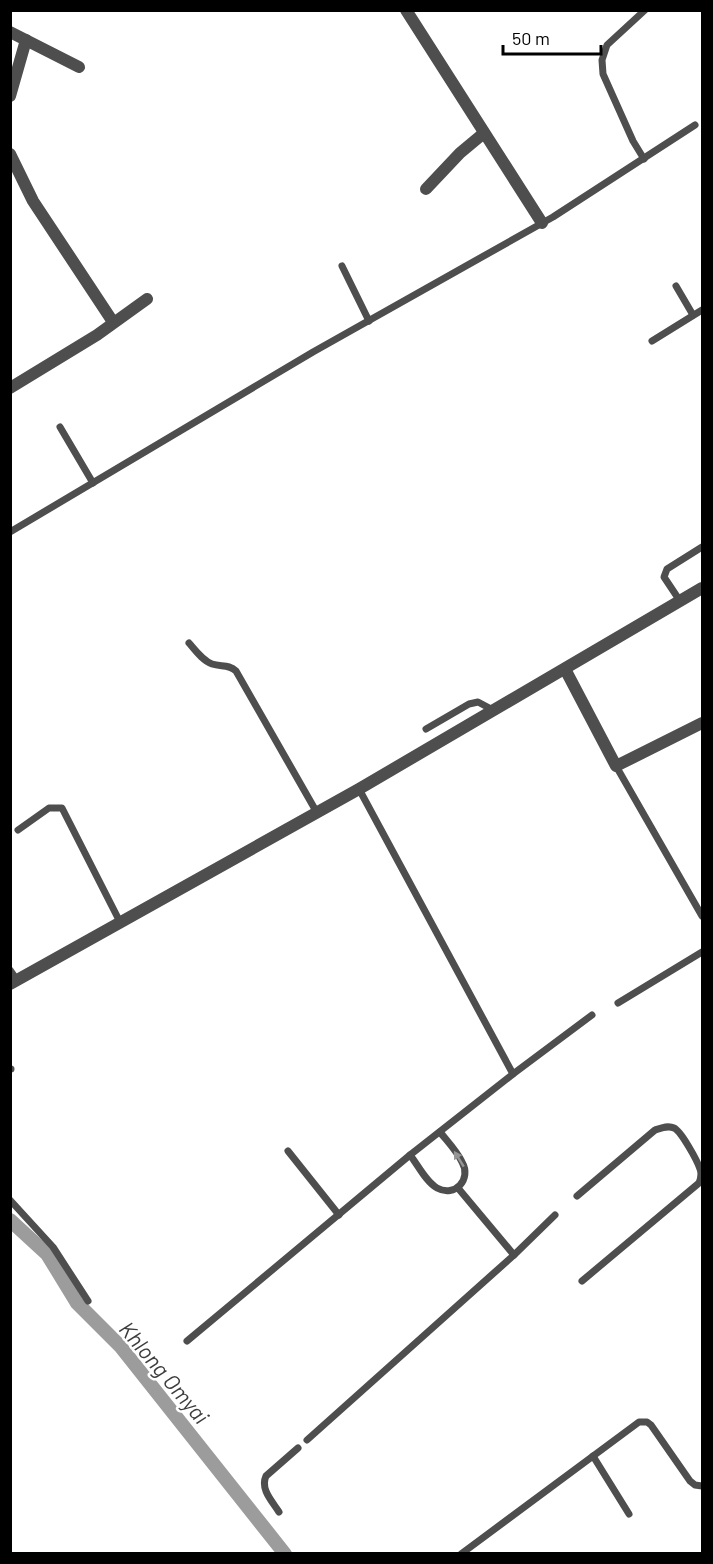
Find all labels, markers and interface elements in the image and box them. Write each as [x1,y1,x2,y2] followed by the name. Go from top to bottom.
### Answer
[503,18,600,56] scale bar
[512,27,550,49] text: 50 m
[454,1151,465,1167] one-way arrow
[115,1316,216,1429] water label: Khlong Omyai

